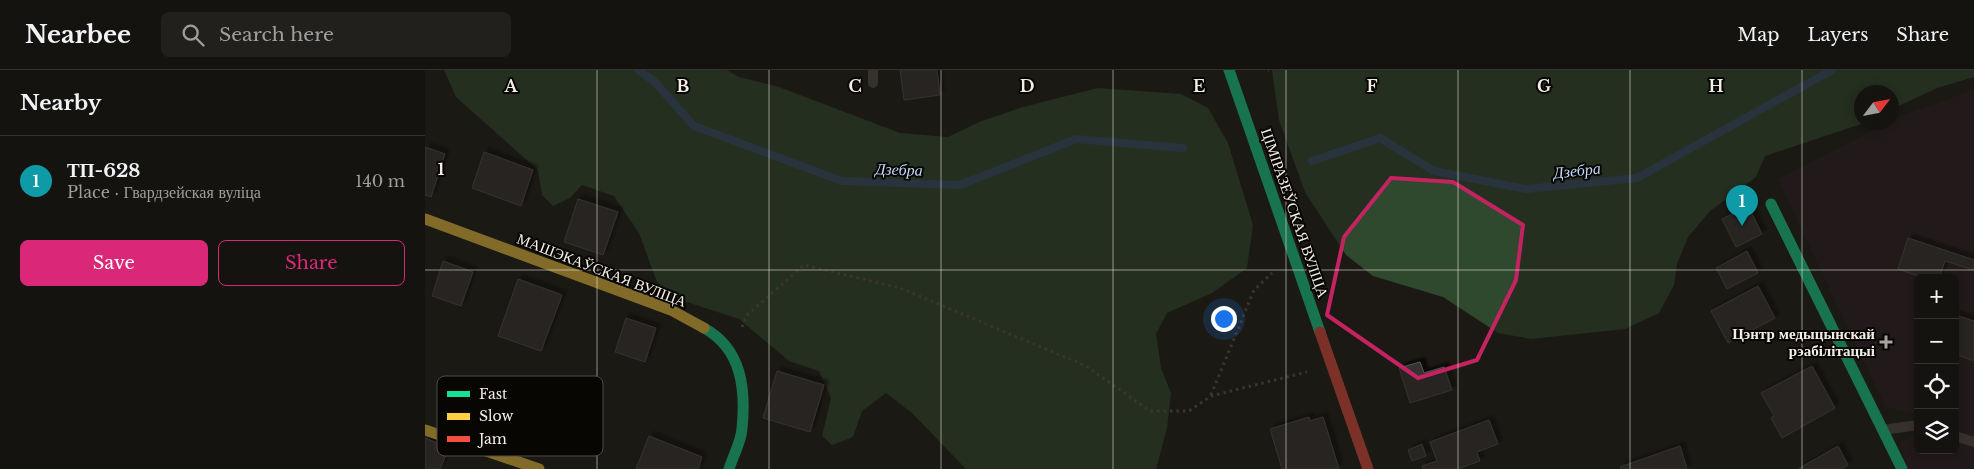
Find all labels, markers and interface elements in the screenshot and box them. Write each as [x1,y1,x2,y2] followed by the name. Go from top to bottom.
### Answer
[161,12,511,57] search box
[25,20,131,49] text: Nearbee
[179,21,207,49] icon: search
[219,23,334,46] text: Search here
[1738,24,1779,46] text: Map
[1807,24,1868,46] text: Layers
[1896,24,1949,46] text: Share
[504,76,519,96] text: A
[677,76,690,96] text: B
[848,76,862,96] text: C
[1020,76,1034,96] text: D
[1193,76,1205,96] text: E
[1366,76,1378,96] text: F
[1537,76,1551,96] text: G
[1708,76,1724,96] text: H
[1854,85,1899,130] north arrow
[20,90,101,116] text: Nearby
[1257,126,1333,300] street label: ЦІМІРАЗЕЎСКАЯ ВУЛІЦА
[873,158,923,180] water label: Дзебра
[1550,158,1602,183] water label: Дзебра
[67,159,140,182] text: ТП-628
[438,159,445,179] text: 1
[33,171,39,191] text: 1
[355,171,405,191] text: 140 m
[67,182,261,202] text: Place · Гвардзейская вуліца
[1726,185,1758,226] pin: 1
[514,229,690,311] street label: МАШЭКАЎСКАЯ ВУЛІЦА
[20,240,208,286] button: Save
[218,240,405,286] button: Share
[1914,274,1959,454] map controls
[1914,274,1959,319] button: +
[1211,306,1237,332] your location
[1914,319,1959,364] button: −
[1732,324,1875,360] place label: Цэнтр медыцынскай рэабілітацыі
[1879,335,1893,349] marker: Цэнтр медыцынскай рэабілітацыі
[1914,364,1959,409] button: locate
[437,376,603,456] legend
[479,385,508,403] text: Fast
[479,407,513,425] text: Slow
[1914,409,1959,454] button: layers
[477,430,507,448] text: Jam

